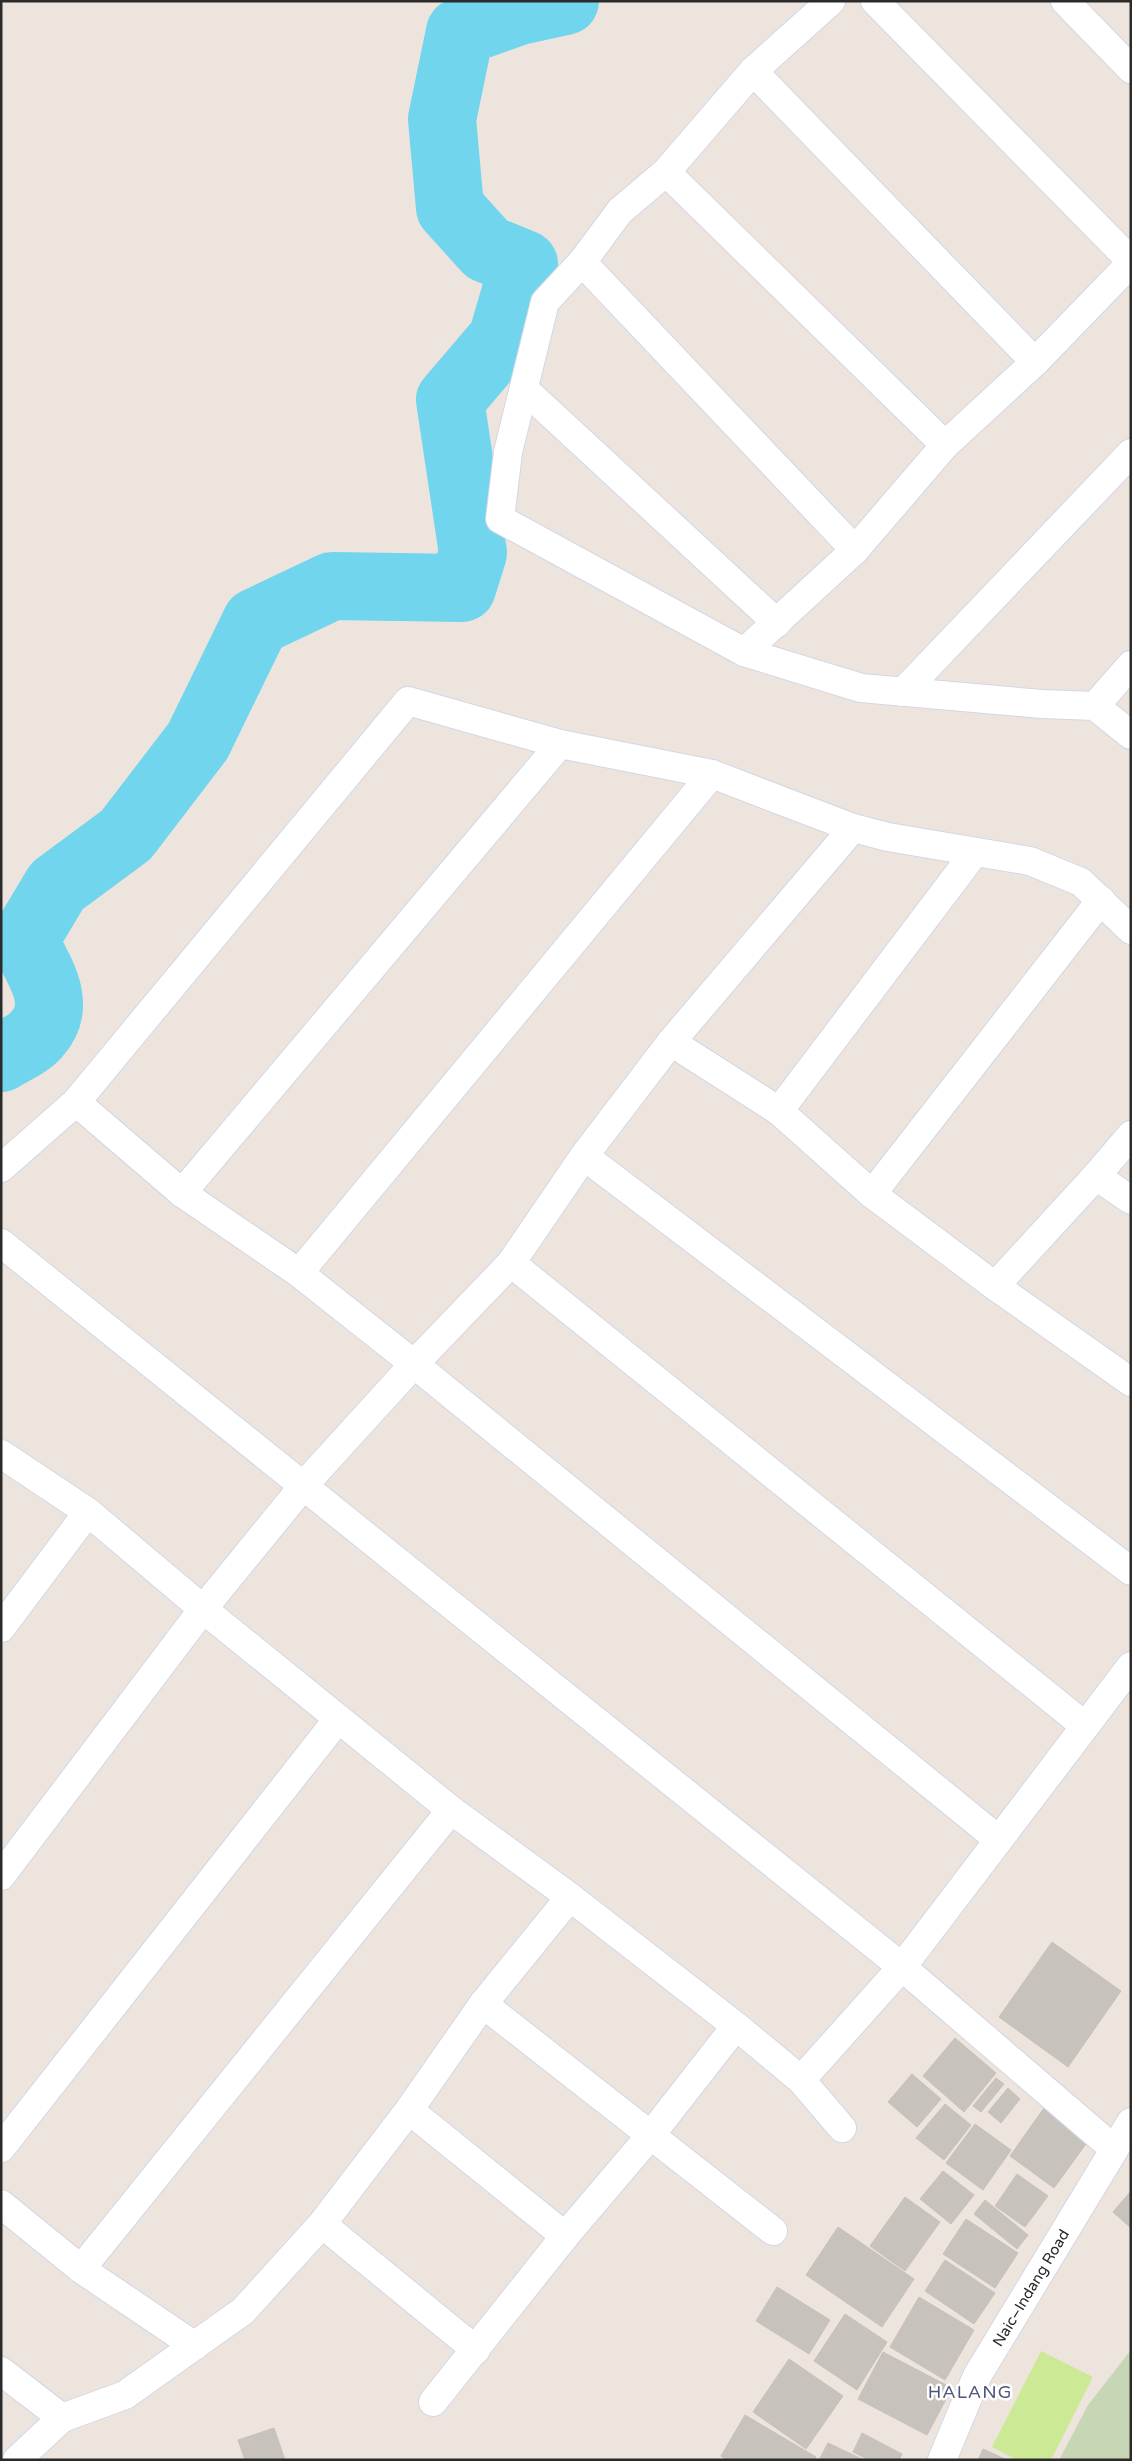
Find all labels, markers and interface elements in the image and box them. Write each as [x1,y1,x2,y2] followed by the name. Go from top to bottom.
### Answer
[989,2226,1073,2350] street label: Naic–Indang Road
[928,2381,1012,2403] district label: HALANG

